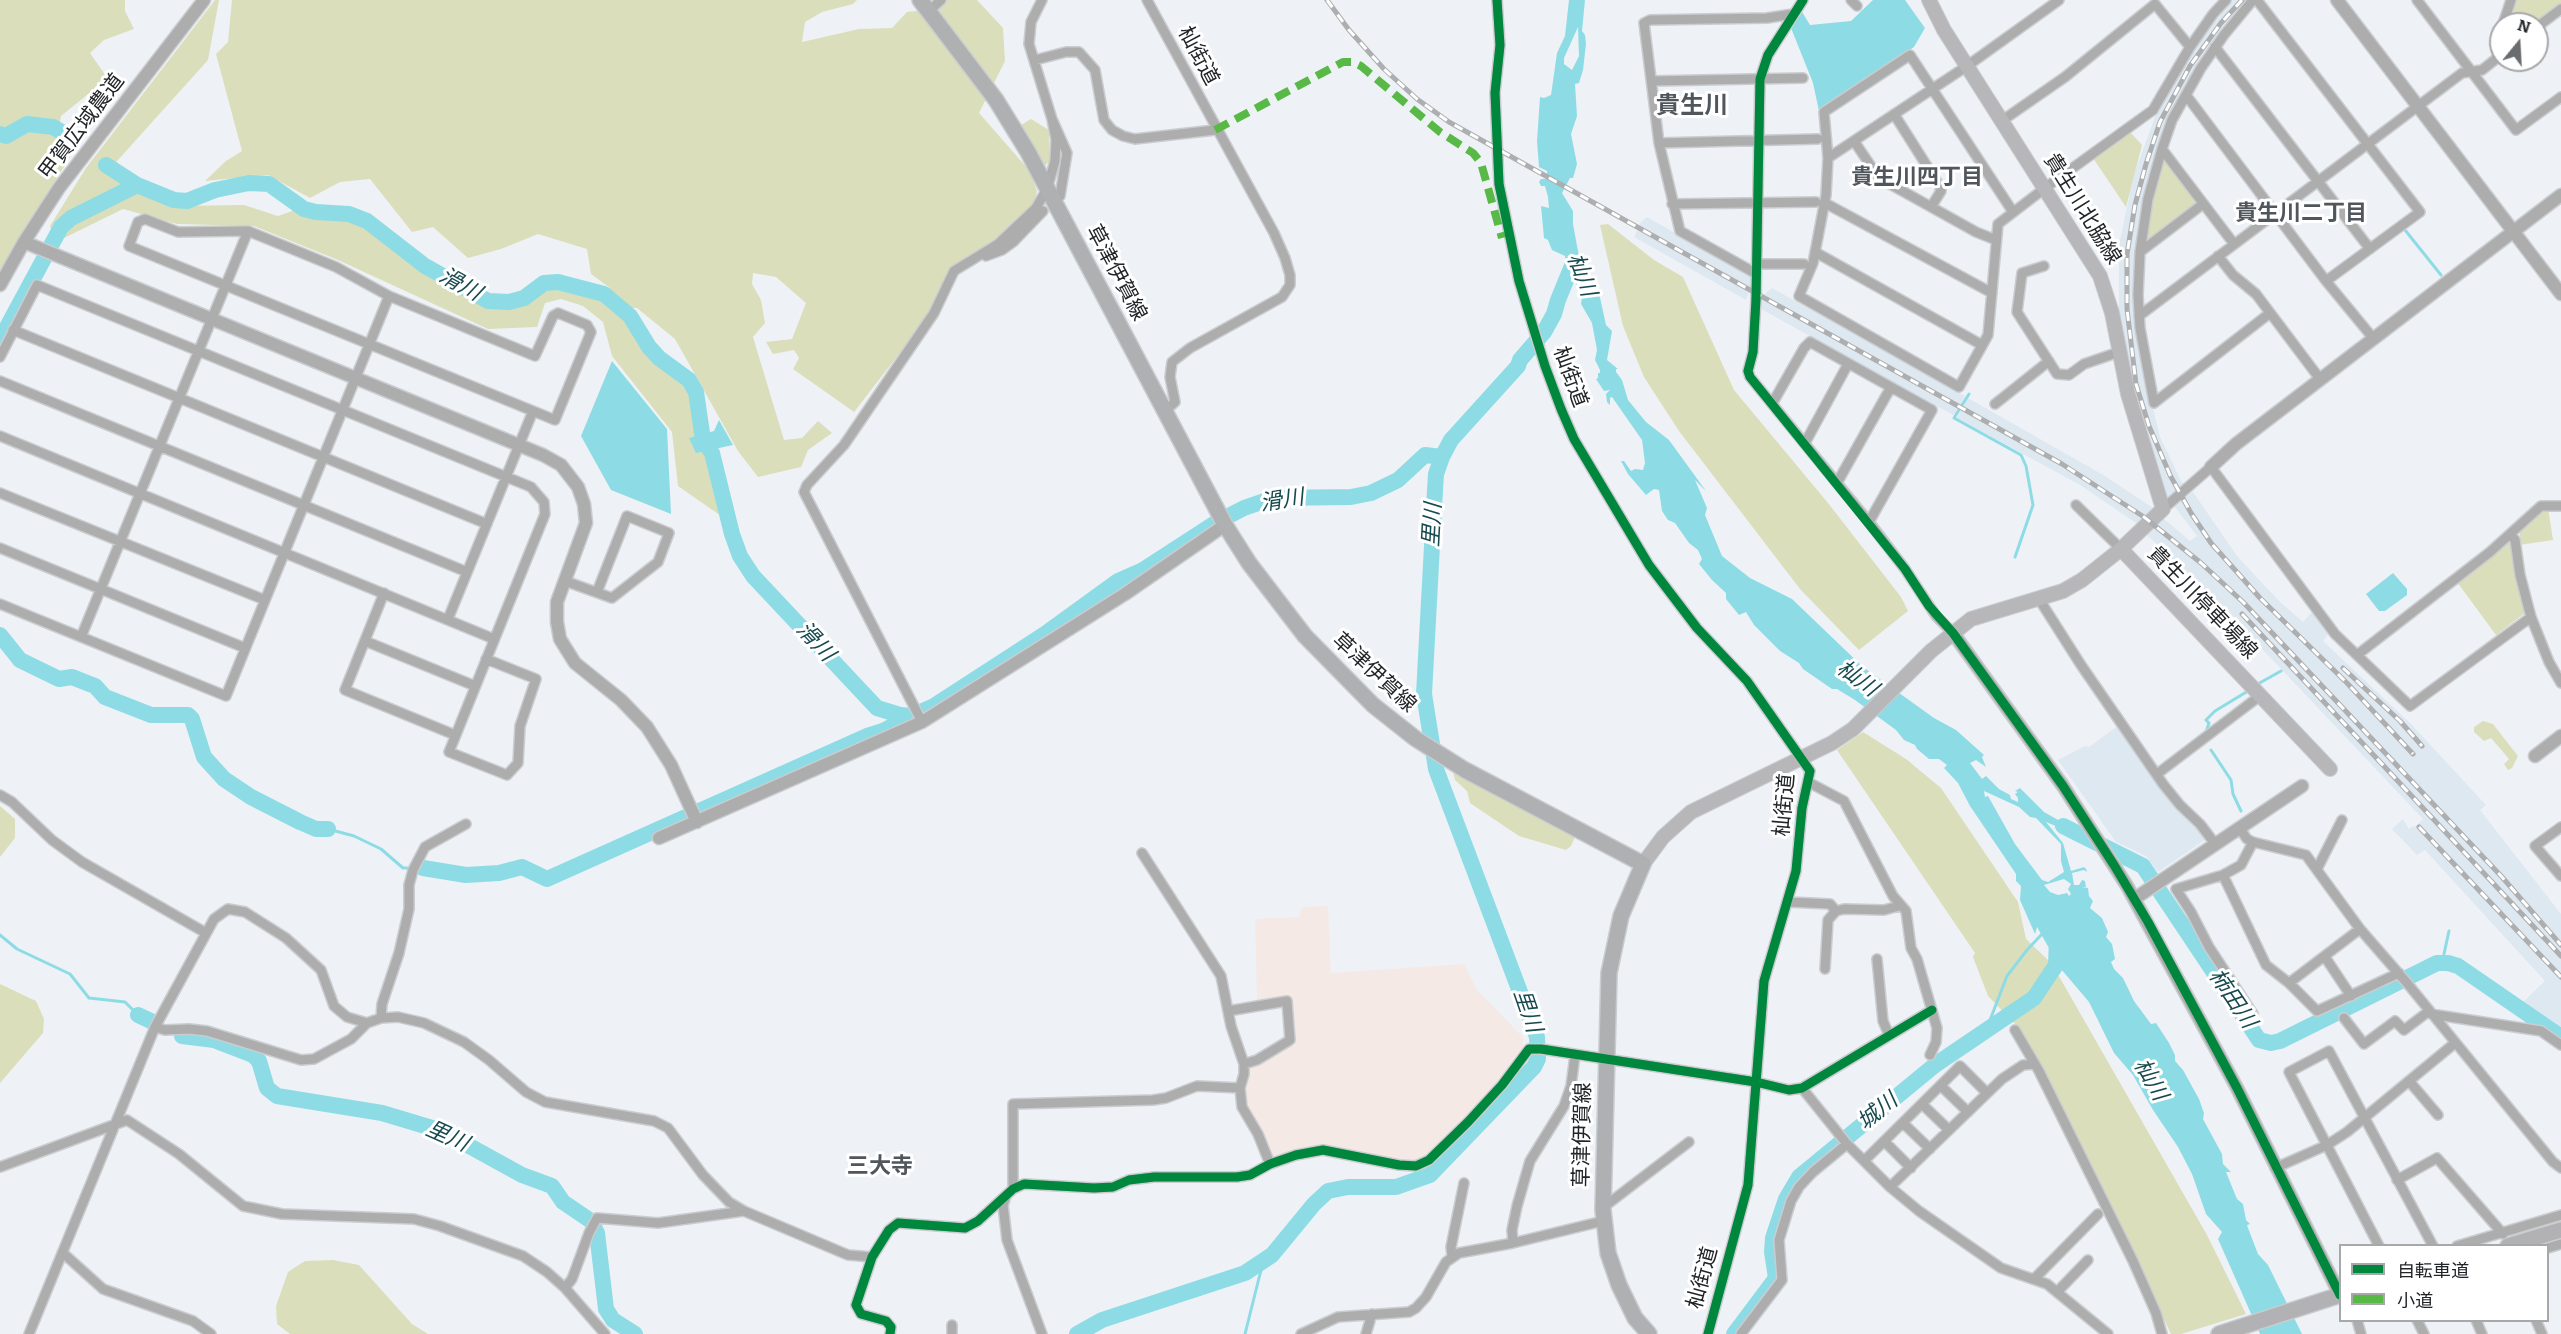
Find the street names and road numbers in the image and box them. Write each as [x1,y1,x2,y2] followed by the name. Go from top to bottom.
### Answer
[1172,22,1224,90] street label: 杣街道
[34,69,130,185] street label: 甲賀広域農道
[2038,149,2126,269] street label: 貴生川北脇線
[1080,221,1152,325] street label: 草津伊賀線
[1547,343,1593,411] street label: 杣街道
[2142,541,2262,665] street label: 貴生川停車場線
[1327,628,1421,718] street label: 草津伊賀線
[1770,773,1800,837] street label: 杣街道
[1569,1082,1597,1188] street label: 草津伊賀線
[1683,1244,1723,1312] street label: 杣街道

